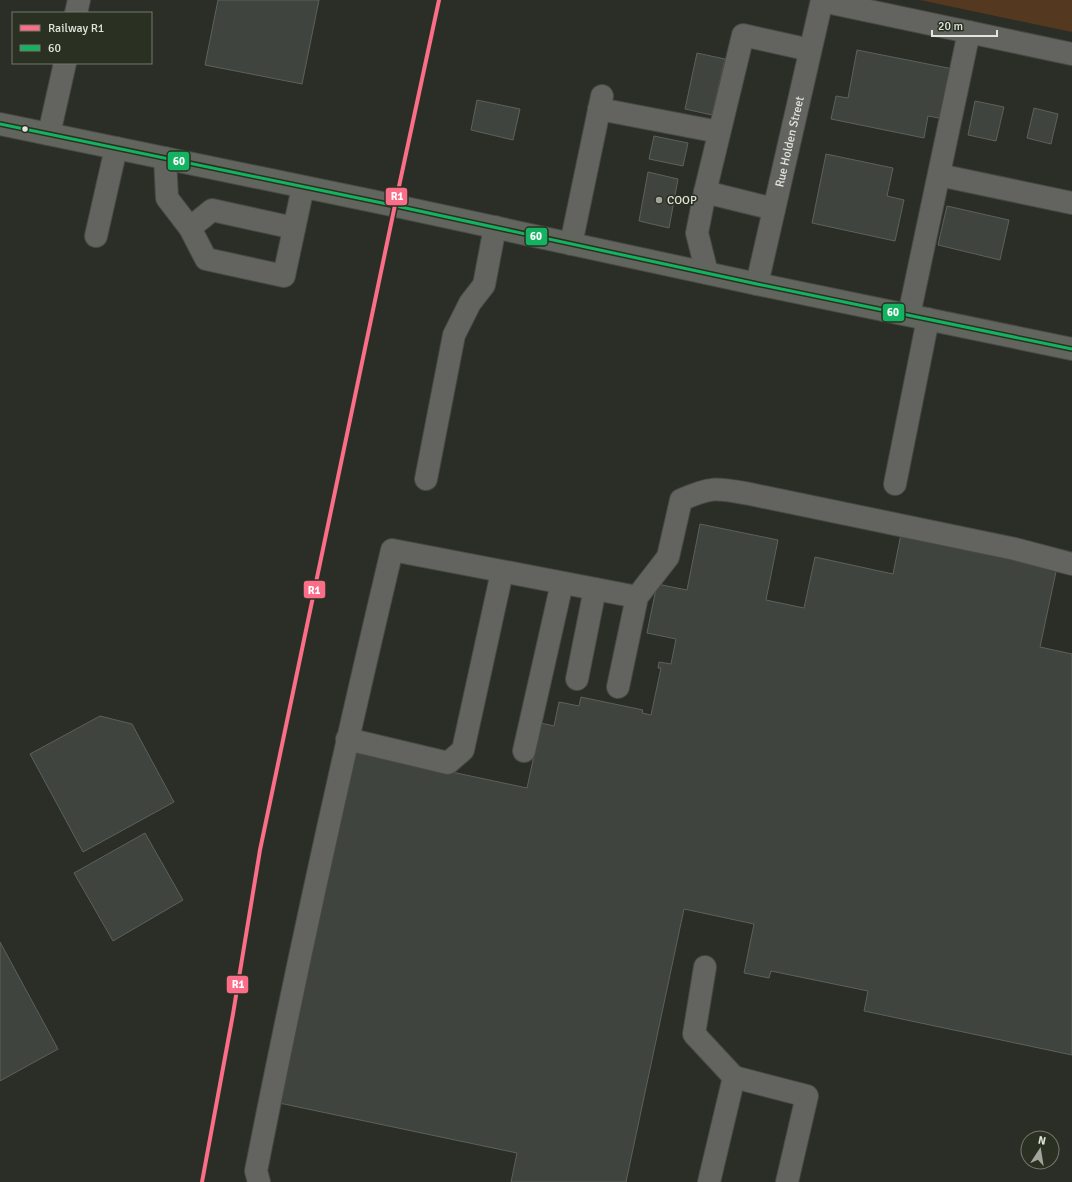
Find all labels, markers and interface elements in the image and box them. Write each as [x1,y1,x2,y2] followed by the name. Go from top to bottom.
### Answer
[12,12,152,64] legend
[932,12,997,38] scale bar
[938,19,963,34] text: 20 m
[48,21,104,36] text: Railway R1
[48,41,61,56] text: 60
[772,95,807,189] street label: Rue Holden Street
[20,124,30,134] unlabelled marker
[167,151,190,171] line badge: 60
[173,155,185,168] text: 60
[385,187,408,206] line badge: R1
[391,190,403,203] text: R1
[667,193,697,208] place label: COOP
[654,195,664,205] marker: COOP
[525,227,548,246] line badge: 60
[530,230,542,243] text: 60
[882,303,905,322] line badge: 60
[887,306,899,319] text: 60
[303,580,326,599] line badge: R1
[308,584,320,597] text: R1
[226,975,249,994] line badge: R1
[232,978,244,991] text: R1
[1020,1130,1060,1170] north arrow
[1037,1134,1047,1148] text: N

